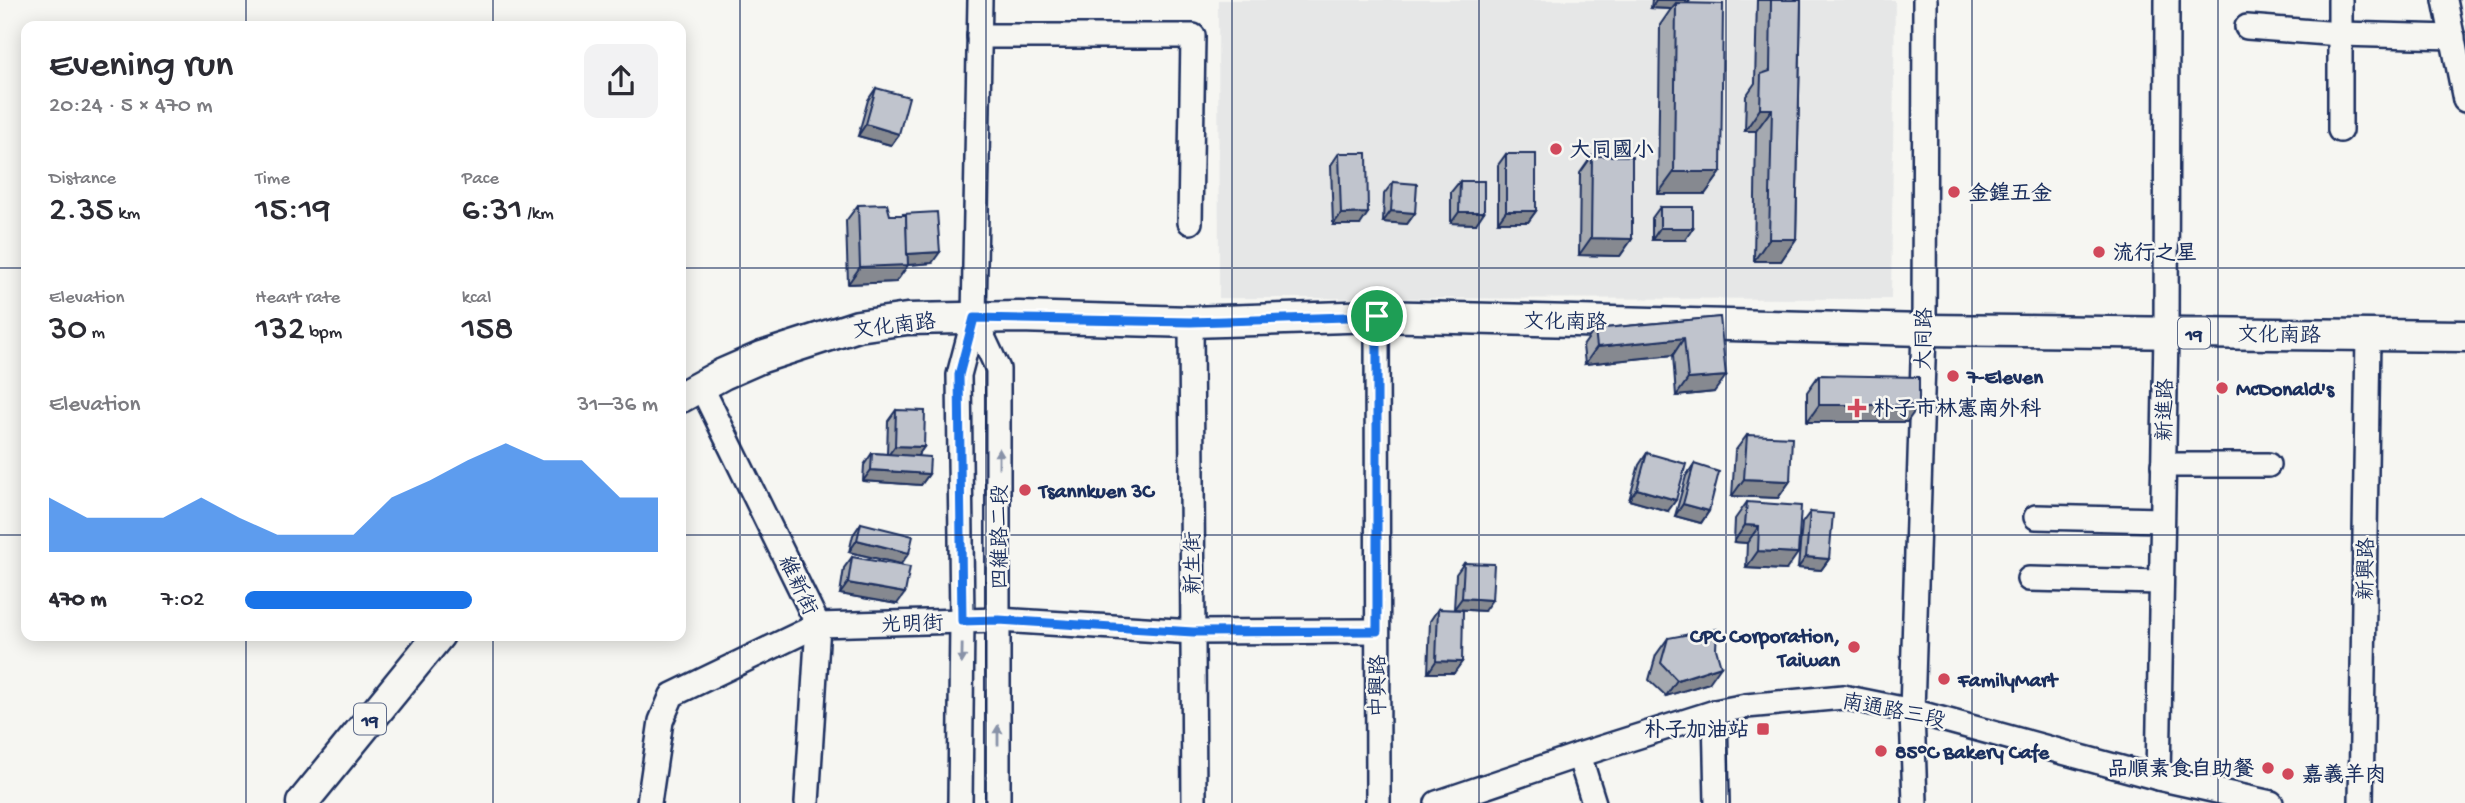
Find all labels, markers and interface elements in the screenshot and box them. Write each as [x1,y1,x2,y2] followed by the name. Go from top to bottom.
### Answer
[584,44,658,118] button: share
[49,45,233,89] text: Evening run
[49,93,213,120] text: 20:24 · 5 × 470 m
[1570,139,1654,165] place label: 大同國小
[1548,141,1564,157] marker: 大同國小
[49,168,116,191] text: Distance
[255,168,290,191] text: Time
[462,168,499,191] text: Pace
[1968,181,2052,208] place label: 金鍠五金
[1946,184,1962,200] marker: 金鍠五金
[49,191,114,232] text: 2.35
[255,191,331,232] text: 15:19
[462,191,523,232] text: 6:31
[114,203,140,226] text: km
[523,203,554,226] text: /km
[2113,242,2197,268] place label: 流行之星
[2091,244,2107,260] marker: 流行之星
[1347,286,1407,346] pin
[49,287,125,310] text: Elevation
[255,287,340,310] text: Heart rate
[462,287,491,310] text: kcal
[1358,297,1396,335] icon: arrive
[1911,307,1940,371] street label: 大同路
[851,309,938,346] street label: 文化南路
[1523,309,1607,338] street label: 文化南路
[49,310,87,351] text: 30
[255,310,305,351] text: 132
[462,310,513,351] text: 158
[2178,318,2210,348] road number: 19
[87,322,105,345] text: m
[305,322,342,345] text: bpm
[2237,322,2321,351] street label: 文化南路
[1966,367,2044,392] place label: 7-Eleven
[1945,368,1961,384] marker: 7-Eleven
[2152,378,2181,442] street label: 新進路
[2236,379,2335,404] place label: McDonald's
[2214,380,2230,396] marker: McDonald's
[49,392,140,419] text: Elevation
[577,392,658,419] text: 31–36 m
[1873,397,2042,424] place label: 朴子市林憲南外科
[1847,398,1867,418] marker: 朴子市林憲南外科
[993,447,1005,469] one-way arrow
[1037,481,1155,506] place label: Tsannkuen 3C
[1017,482,1033,498] marker: Tsannkuen 3C
[988,485,1015,590] street label: 四維路二段
[1182,532,1208,595] street label: 新生街
[2353,537,2382,601] street label: 新興路
[771,552,822,620] street label: 維新街
[49,587,107,614] text: 470 m
[161,587,205,614] text: 7:02
[880,612,944,640] street label: 光明街
[1689,626,1841,675] place label: CPC Corporation, Taiwan
[1846,639,1862,655] marker: CPC Corporation, Taiwan
[956,643,967,665] one-way arrow
[1366,655,1393,718] street label: 中興路
[1957,670,2060,695] place label: FamilyMart
[1936,671,1952,687] marker: FamilyMart
[1839,689,1948,736] street label: 南通路三段
[354,704,386,734] road number: 19
[1644,718,1749,745] place label: 朴子加油站
[1755,721,1771,737] marker: 朴子加油站
[992,724,1004,746] one-way arrow
[1895,742,2050,767] place label: 85°C Bakery Cafe
[1873,743,1889,759] marker: 85°C Bakery Cafe
[2107,757,2254,784] place label: 品順素食自助餐
[2260,760,2276,776] marker: 品順素食自助餐
[2302,763,2386,790] place label: 嘉義羊肉
[2280,766,2296,782] marker: 嘉義羊肉

